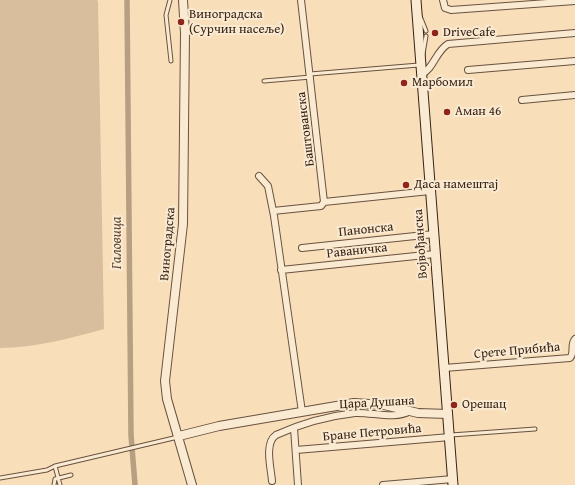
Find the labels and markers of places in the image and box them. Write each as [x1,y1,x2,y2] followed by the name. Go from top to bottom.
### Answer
[189,7,284,38] place label: Виноградска (Сурчин насеље)
[176,17,186,27] marker: Виноградска (Сурчин насеље)
[443,25,496,41] place label: DriveCafe
[430,28,440,38] marker: DriveCafe
[412,75,473,91] place label: Марбомил
[399,78,409,88] marker: Марбомил
[455,104,501,120] place label: Аман 46
[442,107,452,117] marker: Аман 46
[414,177,498,193] place label: Даса намештај
[401,180,411,190] marker: Даса намештај
[462,397,506,413] place label: Орешац
[449,400,459,410] marker: Орешац

